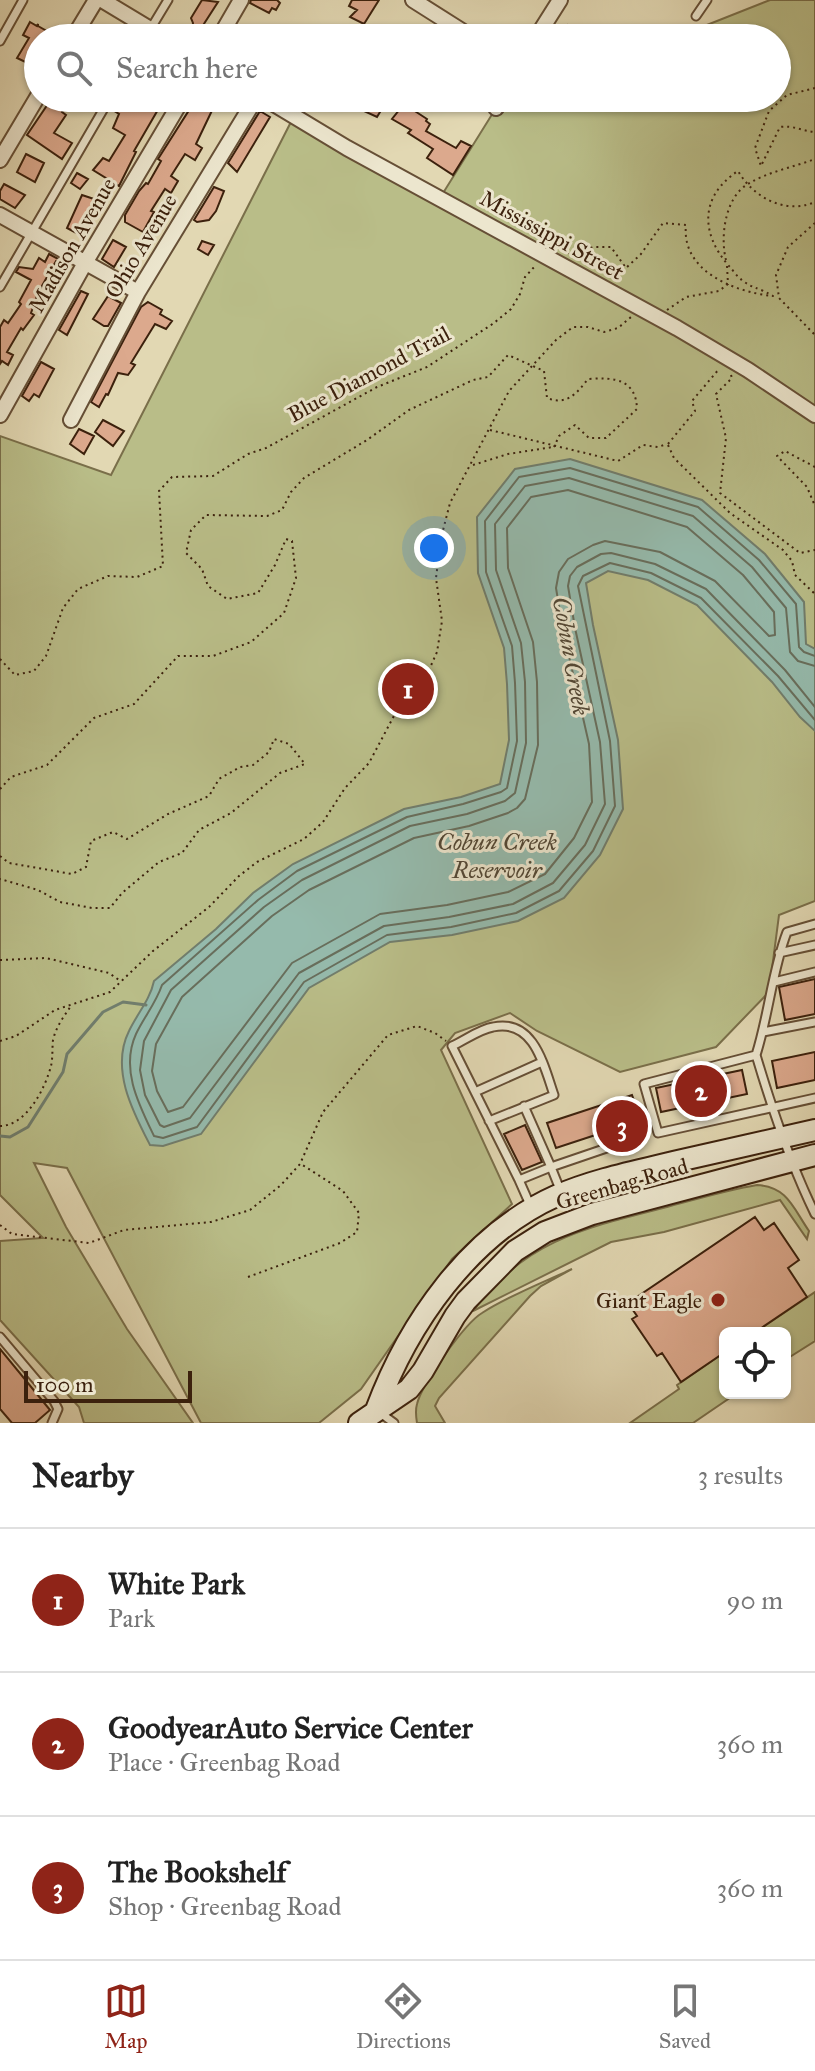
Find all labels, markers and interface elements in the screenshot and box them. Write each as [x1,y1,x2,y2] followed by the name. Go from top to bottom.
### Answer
[24,24,791,112] search box
[52,46,96,90] icon: search
[116,50,258,86] text: Search here
[23,173,121,317] street label: Madison Avenue
[475,184,629,286] street label: Mississippi Street
[99,189,183,303] street label: Ohio Avenue
[283,320,455,428] street label: Blue Diamond Trail
[414,528,454,568] your location
[546,594,596,718] water label: Cobun Creek
[382,659,434,719] pin: 1
[437,827,557,885] water label: Cobun Creek Reservoir
[675,1061,727,1121] pin: 2
[596,1096,648,1156] pin: 3
[553,1152,691,1216] street label: Greenbag Road
[596,1287,702,1314] place label: Giant Eagle
[709,1291,727,1309] marker: Giant Eagle
[719,1327,791,1399] map controls
[719,1327,791,1399] button: locate
[24,1367,192,1403] scale bar
[36,1371,93,1398] text: 100 m
[32,1455,134,1496] text: Nearby
[698,1459,783,1491] text: 3 results
[108,1566,245,1602] text: White Park
[53,1584,63,1616] text: 1
[726,1584,783,1616] text: 90 m
[108,1602,155,1634] text: Park
[108,1710,473,1746] text: GoodyearAuto Service Center
[52,1728,64,1760] text: 2
[717,1728,783,1760] text: 360 m
[108,1746,341,1778] text: Place · Greenbag Road
[108,1854,287,1890] text: The Bookshelf
[53,1872,63,1904] text: 3
[717,1872,783,1904] text: 360 m
[108,1890,341,1922] text: Shop · Greenbag Road
[104,1979,148,2054] tab: Map
[356,1979,451,2054] tab: Directions
[659,1979,711,2054] tab: Saved

